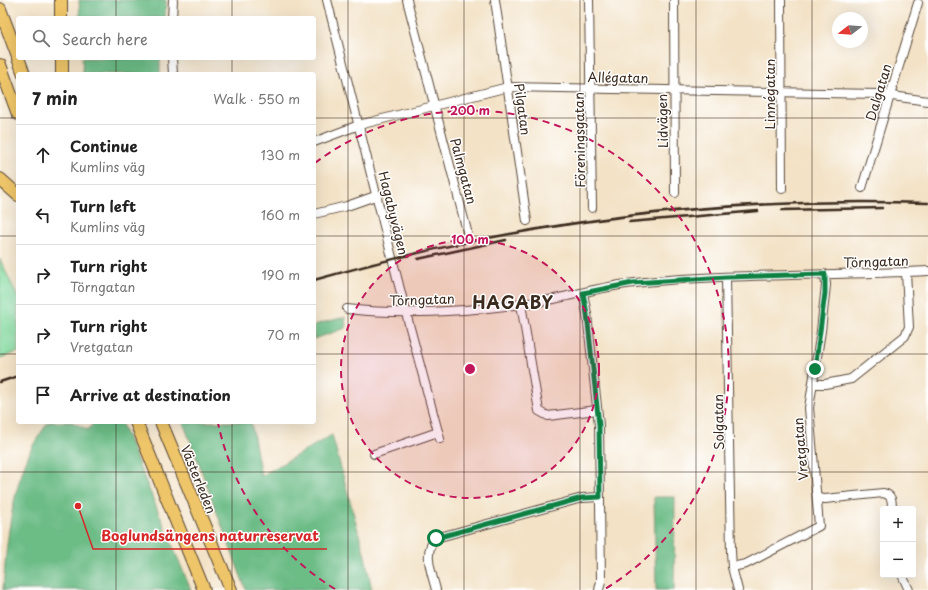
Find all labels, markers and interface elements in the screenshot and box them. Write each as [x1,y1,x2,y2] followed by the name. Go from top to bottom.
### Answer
[832,12,868,48] north arrow
[16,16,316,60] search box
[30,27,52,49] icon: search
[62,27,148,50] text: Search here
[760,59,779,129] street label: Linnégatan
[860,61,896,123] street label: Dalgatan
[587,67,649,87] street label: Allégatan
[510,82,536,136] street label: Pilgatan
[32,85,78,111] text: 7 min
[213,89,300,108] text: Walk · 550 m
[569,92,589,188] street label: Föreningsgatan
[652,94,672,148] street label: Lidvägen
[450,101,490,119] text: 200 m
[70,134,138,157] text: Continue
[446,136,482,206] street label: Palmgatan
[32,144,54,166] icon: ahead
[261,145,300,164] text: 130 m
[70,157,145,176] text: Kumlins väg
[374,169,414,257] street label: Hagabyvägen
[70,194,136,217] text: Turn left
[32,204,54,226] icon: left
[261,205,300,224] text: 160 m
[70,217,145,236] text: Kumlins väg
[451,230,489,248] text: 100 m
[843,250,909,272] street label: Törngatan
[70,254,147,277] text: Turn right
[32,264,54,286] icon: right
[261,265,300,284] text: 190 m
[70,277,135,296] text: Törngatan
[389,288,455,310] street label: Törngatan
[472,289,554,315] district label: HAGABY
[70,314,147,337] text: Turn right
[32,324,54,346] icon: right
[267,325,300,344] text: 70 m
[70,337,133,356] text: Vretgatan
[806,360,824,378] route end
[463,362,477,376] centre of rings
[70,383,231,406] text: Arrive at destination
[32,384,54,406] icon: arrive
[708,394,728,450] street label: Solgatan
[788,417,812,481] street label: Vretgatan
[177,442,221,516] street label: Västerleden
[880,506,916,578] map controls
[880,506,916,542] button: +
[93,523,327,549] callout: Boglundsängens naturreservat
[101,525,319,546] text: Boglundsängens naturreservat
[427,529,445,547] route start
[880,542,916,578] button: −

